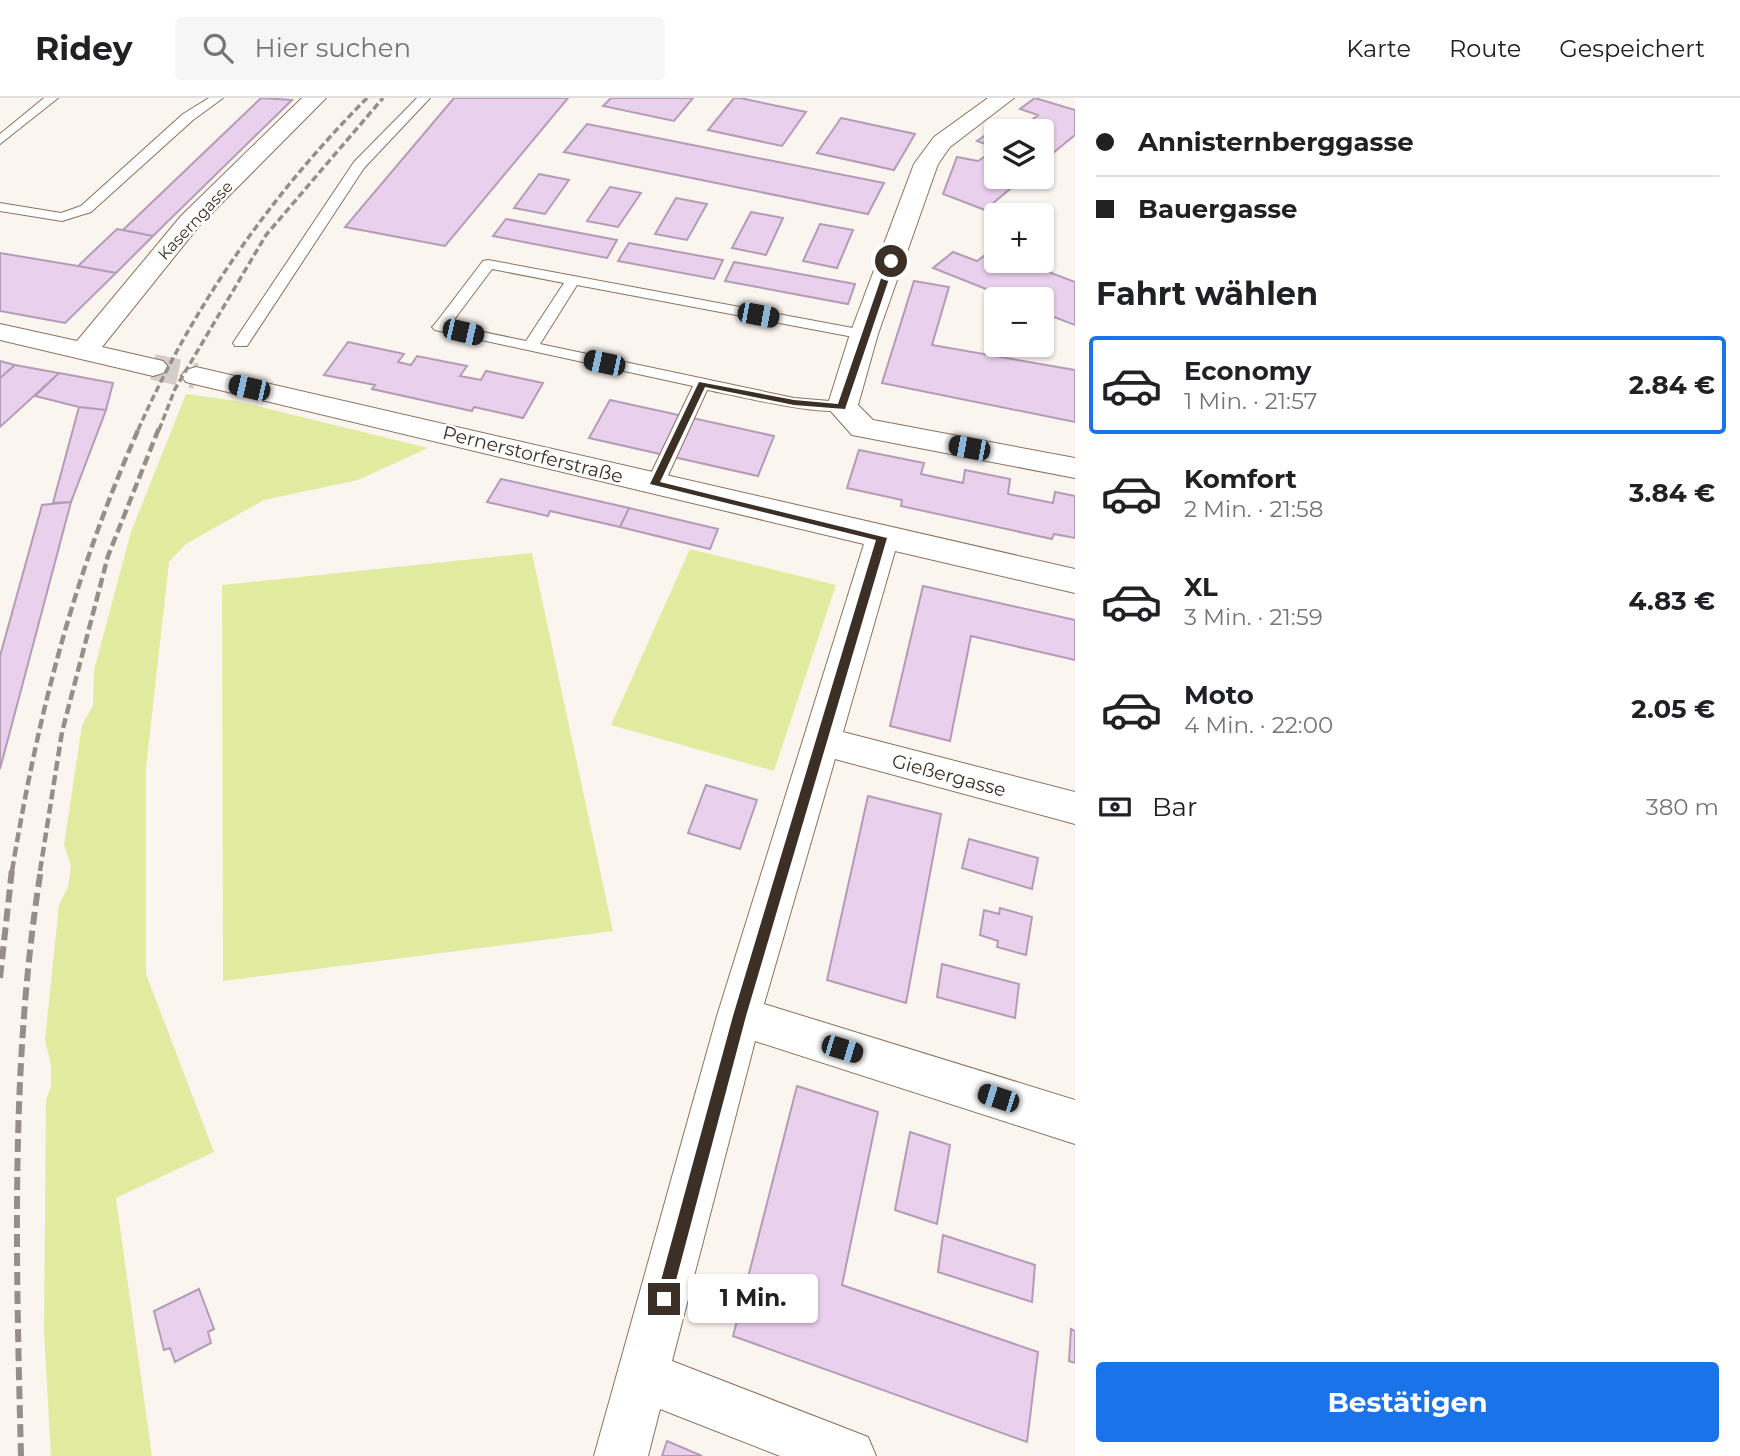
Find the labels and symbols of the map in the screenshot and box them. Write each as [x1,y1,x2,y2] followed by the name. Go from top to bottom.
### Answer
[154,177,237,264] street label: Kaserngasse
[875,245,907,277] route start
[736,301,781,329] car
[441,317,486,347] car
[582,348,627,378] car
[227,373,272,403] car
[440,421,625,488] street label: Pernerstorferstraße
[947,434,992,462] car
[889,749,1008,802] street label: Gießergasse
[819,1033,866,1065] car
[975,1082,1022,1114] car
[688,1274,818,1324] callout: 1 Min.
[648,1283,680,1315] route end

